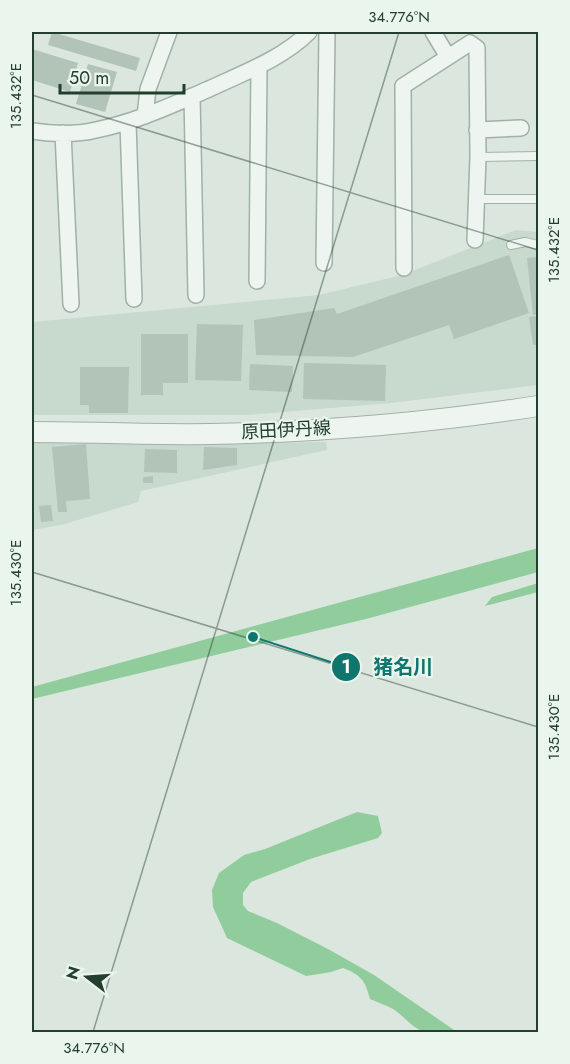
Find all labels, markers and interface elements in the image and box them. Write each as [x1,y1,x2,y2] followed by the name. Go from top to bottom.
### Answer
[368,6,430,28] text: 34.776°N
[60,57,184,95] scale bar
[5,63,27,129] text: 135.432°E
[69,65,109,91] text: 50 m
[543,217,565,283] text: 135.432°E
[240,415,332,445] street label: 原田伊丹線
[5,540,27,606] text: 135.430°E
[331,648,445,686] callout: 猪名川
[373,653,433,682] text: 猪名川
[341,654,351,680] text: 1
[543,694,565,760] text: 135.430°E
[57,947,117,1007] north arrow
[60,963,86,982] text: N
[63,1037,125,1059] text: 34.776°N

